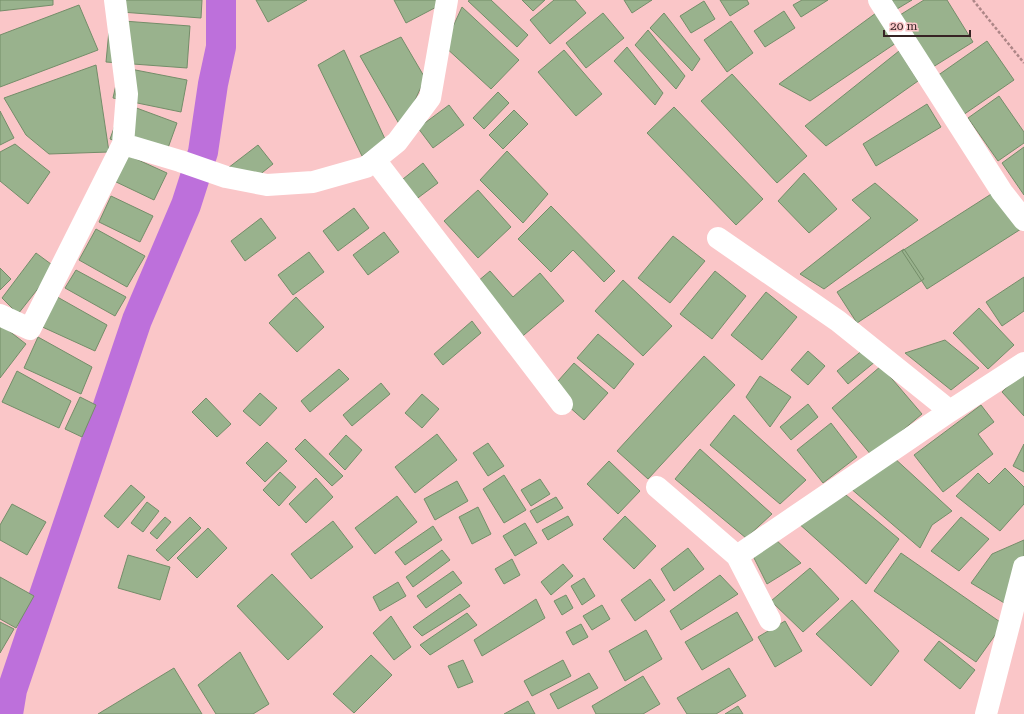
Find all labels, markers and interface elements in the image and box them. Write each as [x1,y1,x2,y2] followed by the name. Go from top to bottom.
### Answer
[884,12,970,38] scale bar
[890,19,917,33] text: 20 m

